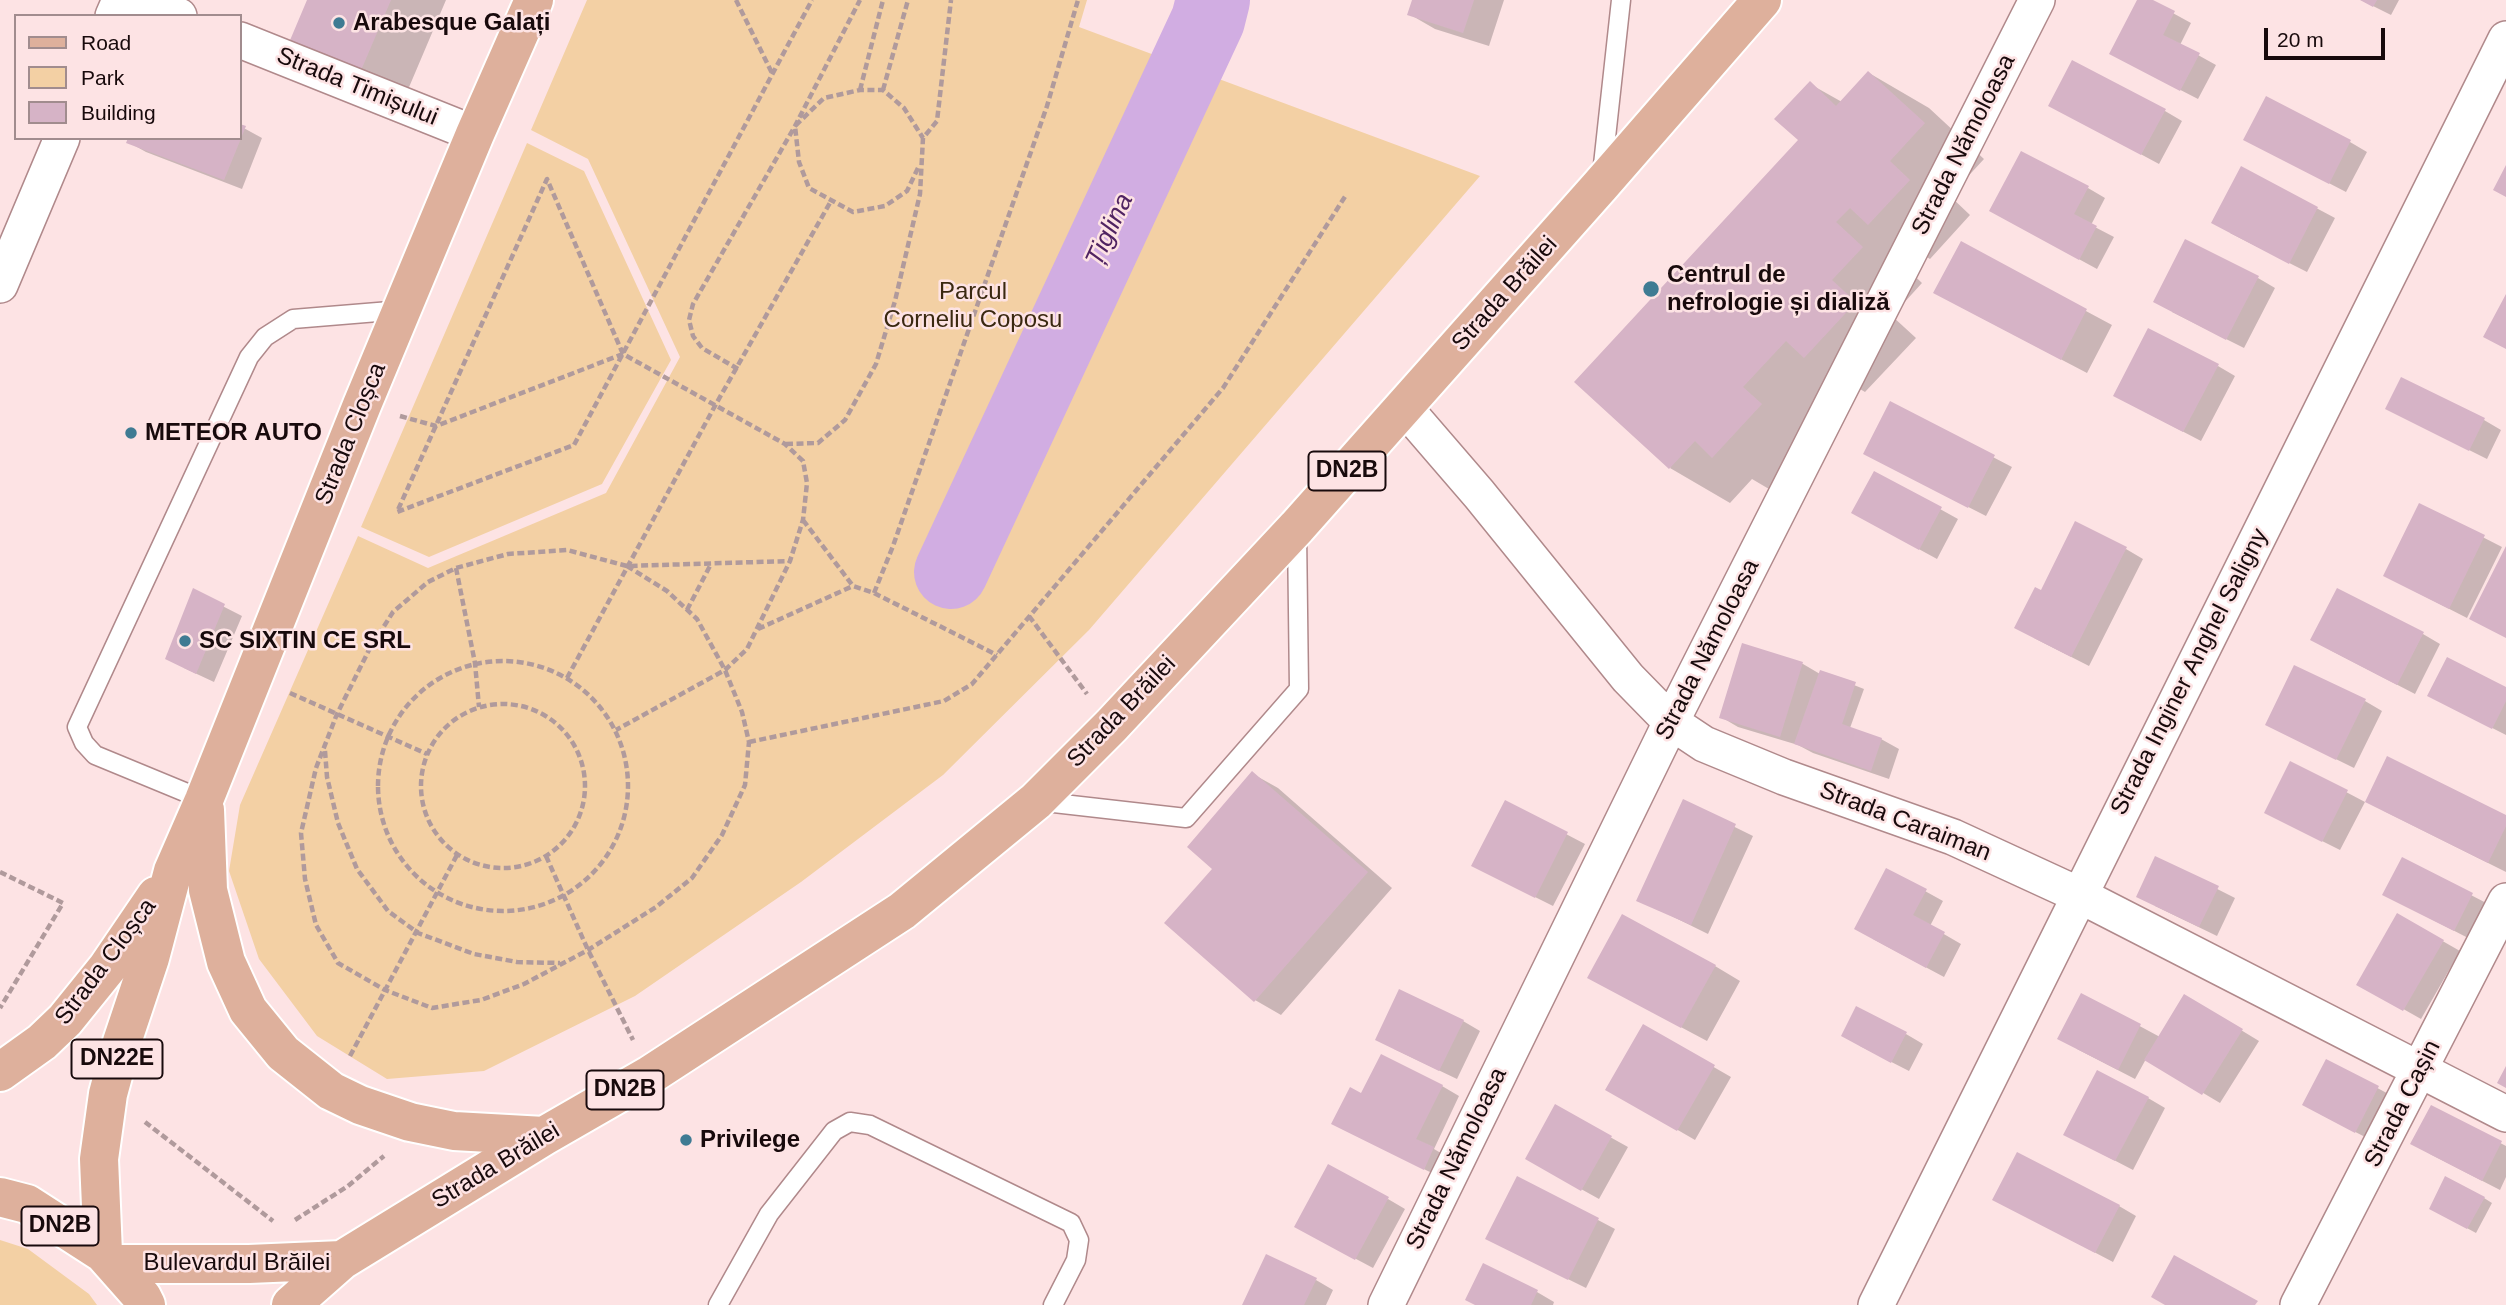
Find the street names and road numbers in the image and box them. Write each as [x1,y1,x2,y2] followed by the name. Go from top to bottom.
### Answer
[272,42,442,132] street label: Strada Timișului
[1906,50,2022,240] street label: Strada Nămoloasa
[1446,231,1564,357] street label: Strada Brăilei
[309,359,393,509] street label: Strada Cloșca
[1308,452,1386,491] road number: DN2B
[2105,524,2275,820] street label: Strada Inginer Anghel Saligny
[1650,555,1766,745] street label: Strada Nămoloasa
[1062,650,1182,774] street label: Strada Brăilei
[1815,776,1995,868] street label: Strada Caraiman
[49,893,163,1031] street label: Strada Cloșca
[2359,1036,2447,1172] street label: Strada Cașin
[72,1040,162,1078] road number: DN22E
[1400,1063,1514,1255] street label: Strada Nămoloasa
[586,1070,664,1110] road number: DN2B
[427,1117,565,1215] street label: Strada Brăilei
[22,1206,98,1246] road number: DN2B
[144,1249,330,1277] street label: Bulevardul Brăilei

